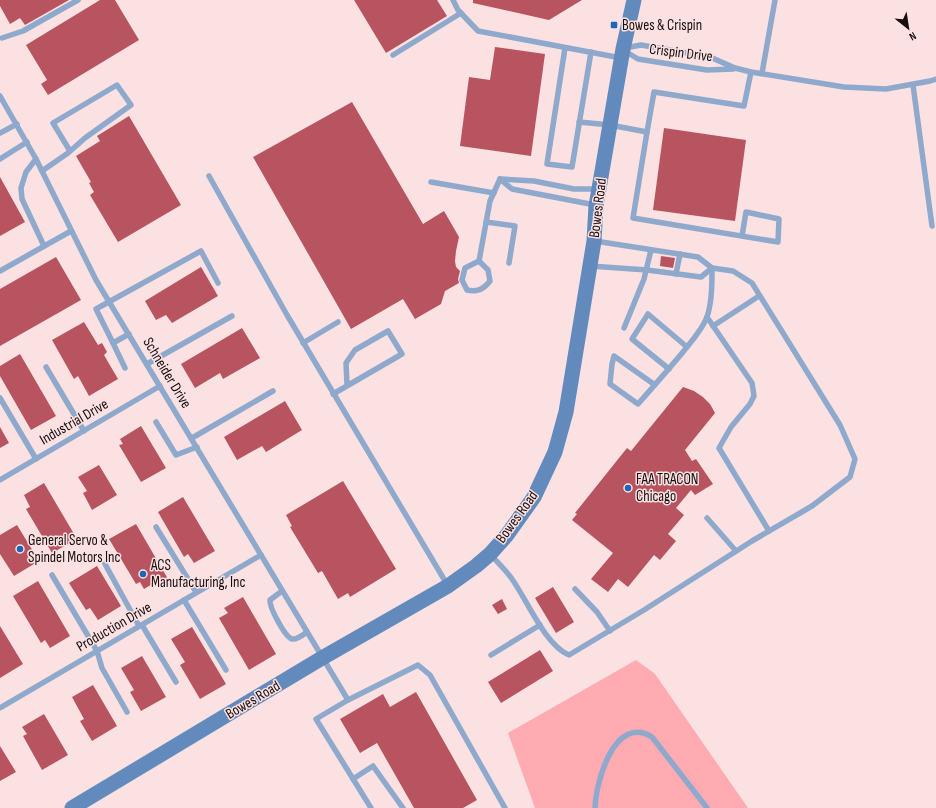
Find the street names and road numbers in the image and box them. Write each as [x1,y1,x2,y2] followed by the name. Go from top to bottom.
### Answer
[648,40,714,66] street label: Crispin Drive
[585,177,611,239] street label: Bowes Road
[138,334,196,412] street label: Schneider Drive
[36,395,112,449] street label: Industrial Drive
[492,487,542,547] street label: Bowes Road
[73,598,155,656] street label: Production Drive
[222,676,284,724] street label: Bowes Road

